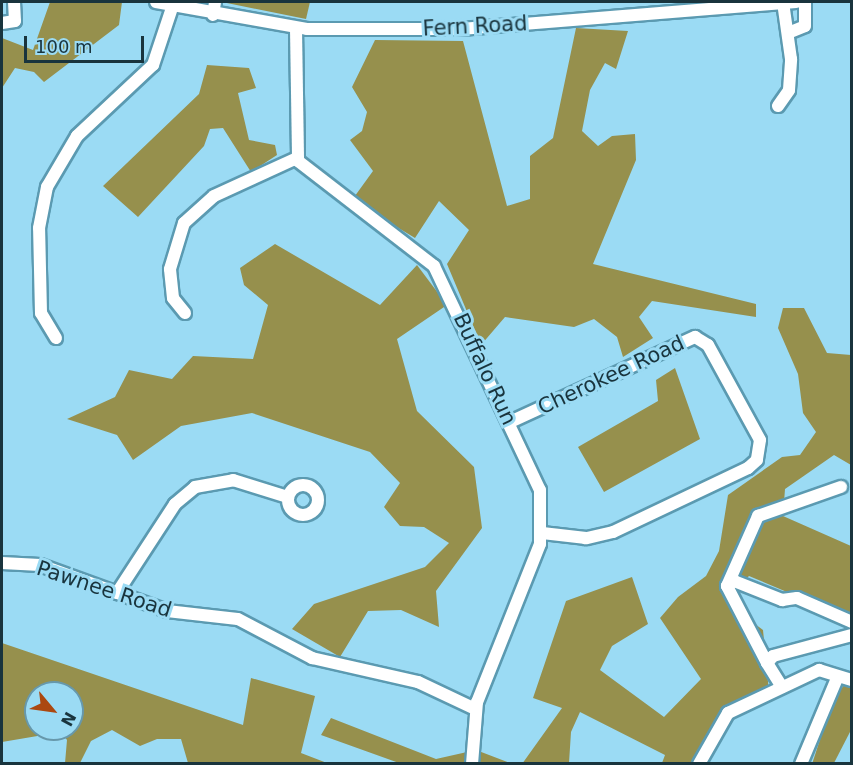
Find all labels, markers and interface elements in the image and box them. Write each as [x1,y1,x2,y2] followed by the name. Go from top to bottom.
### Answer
[422,11,528,41] street label: Fern Road
[27,24,147,62] scale bar
[35,36,93,57] text: 100 m
[448,309,522,429] street label: Buffalo Run
[534,330,688,420] street label: Cherokee Road
[33,555,175,623] street label: Pawnee Road
[24,681,84,741] north arrow
[57,709,80,729] text: N

